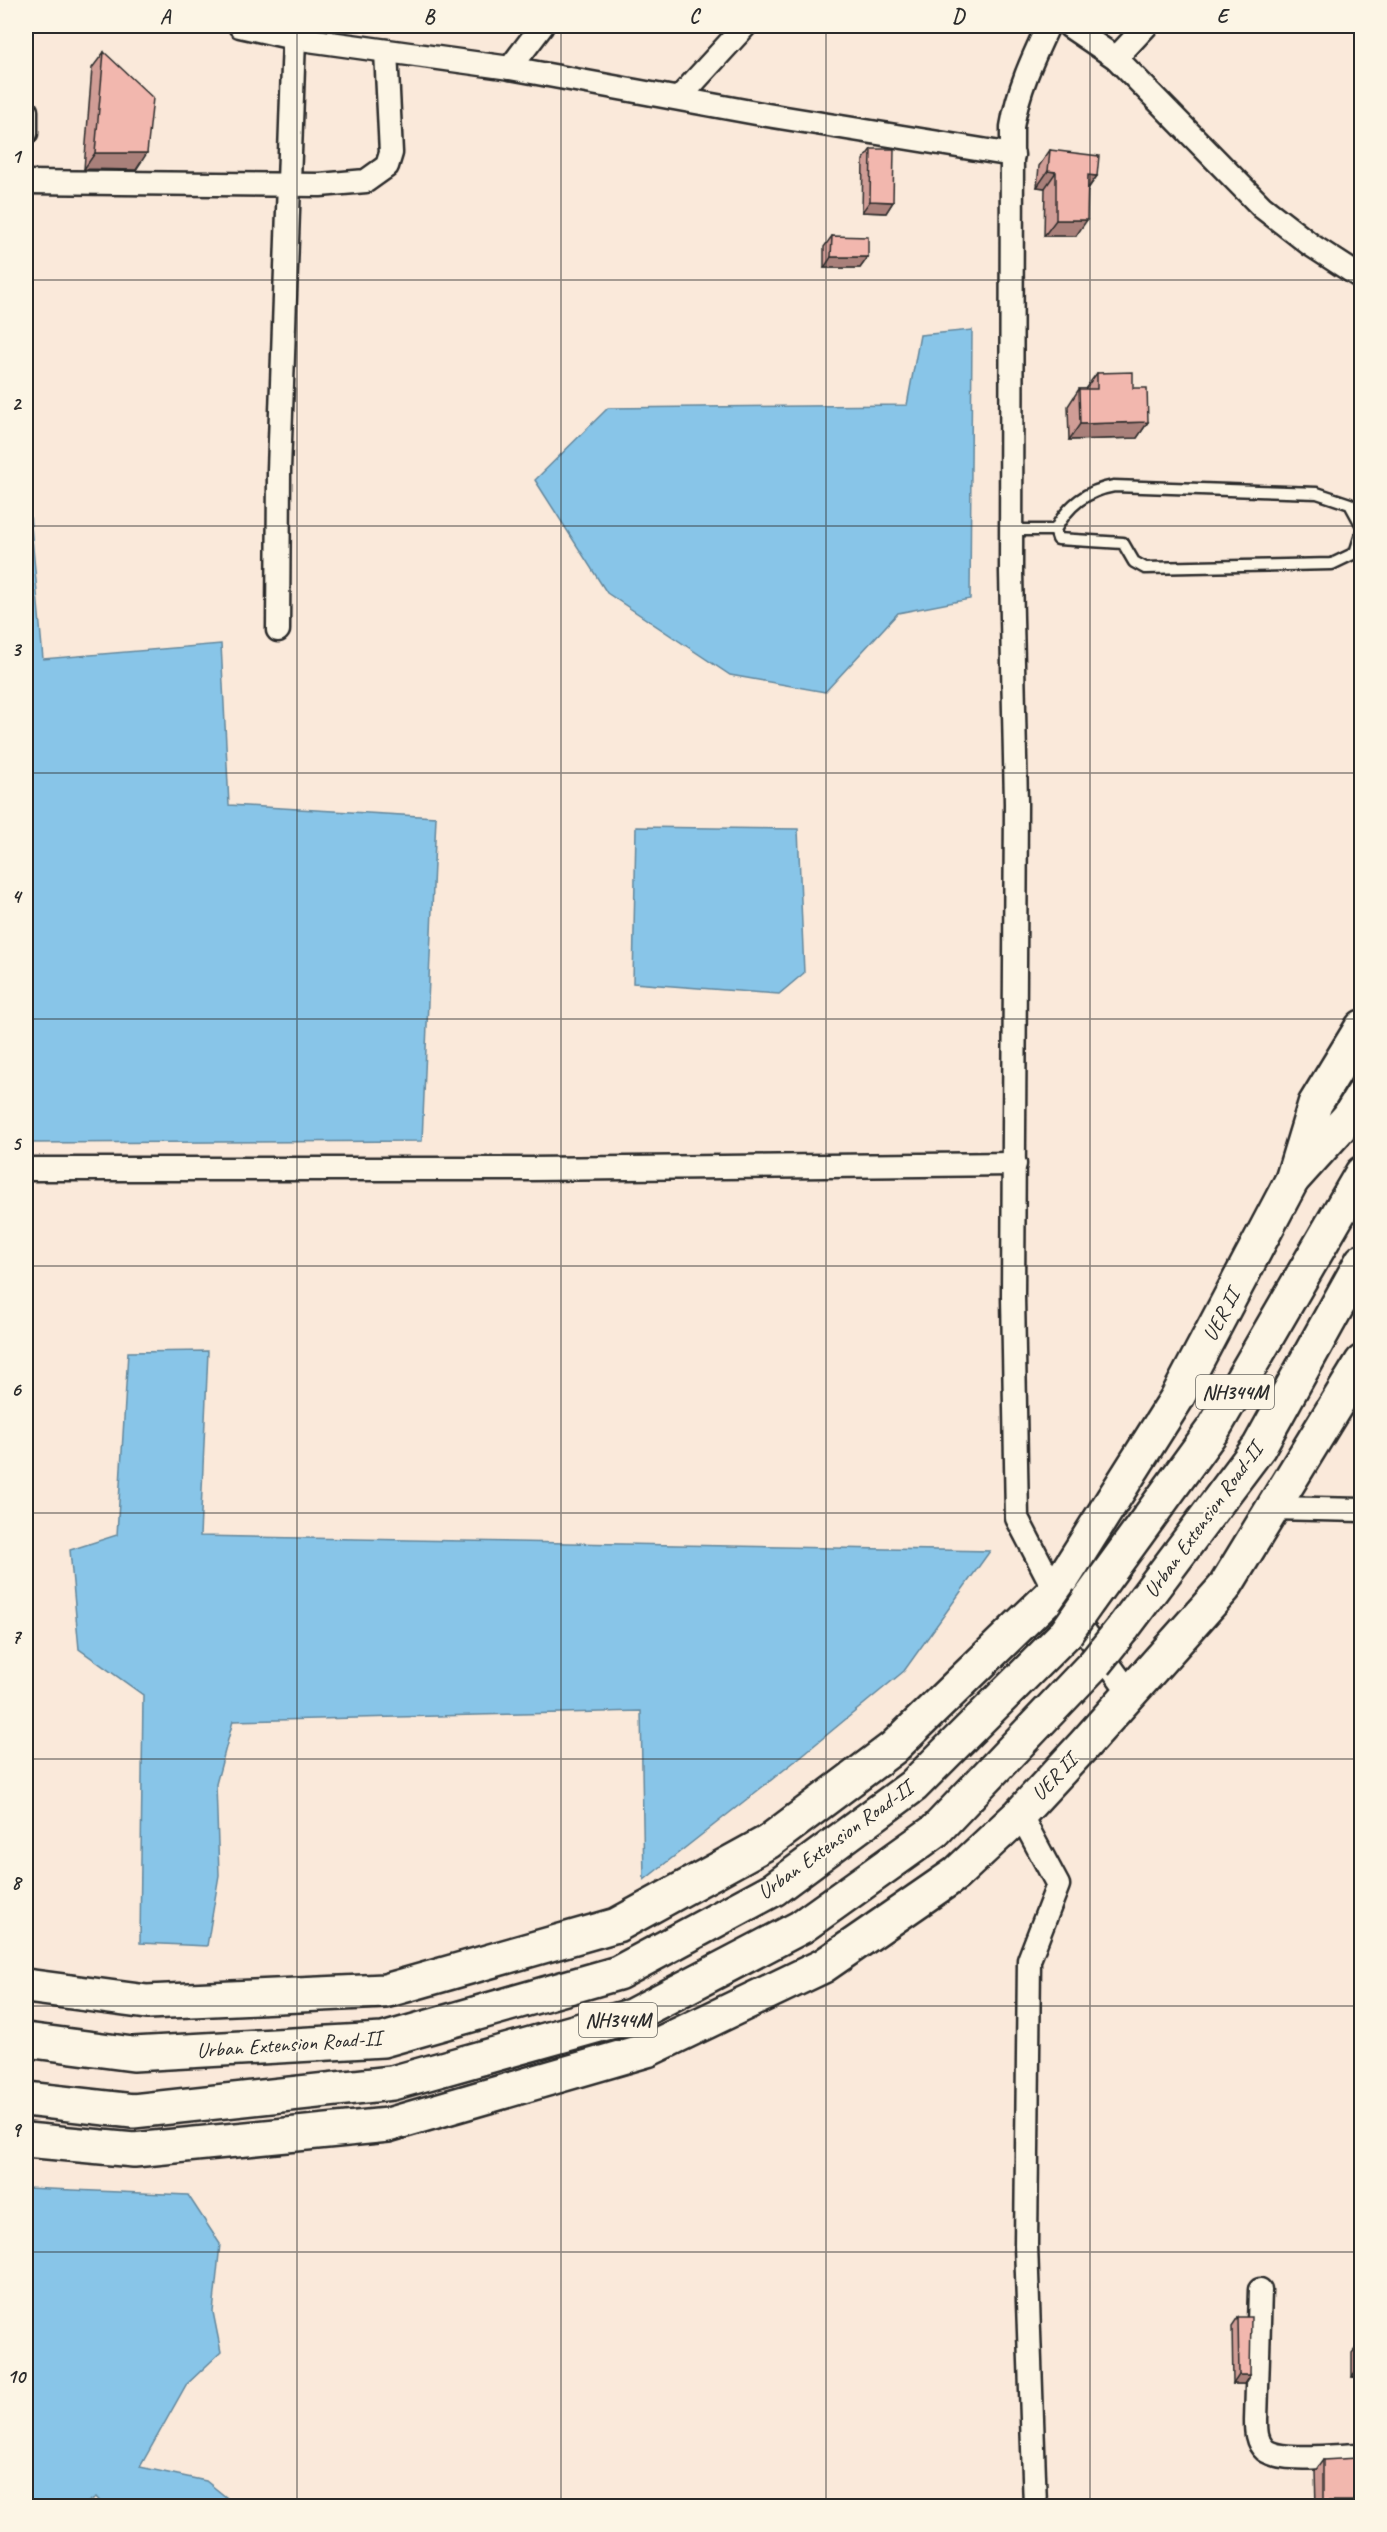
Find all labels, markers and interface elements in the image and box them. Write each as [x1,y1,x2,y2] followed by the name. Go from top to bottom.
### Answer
[160,4,172,29] text: A
[424,4,436,29] text: B
[689,4,701,29] text: C
[952,4,966,29] text: D
[1217,4,1231,29] text: E
[12,144,23,169] text: 1
[12,391,23,416] text: 2
[12,637,23,662] text: 3
[12,884,24,909] text: 4
[12,1131,23,1156] text: 5
[1197,1281,1247,1345] street label: UER II
[1196,1375,1274,1409] road number: NH344M
[11,1377,22,1402] text: 6
[1138,1434,1271,1602] street label: Urban Extension Road-II
[12,1624,23,1649] text: 7
[1026,1745,1085,1806] street label: UER II
[753,1772,921,1905] street label: Urban Extension Road-II
[12,1870,24,1895] text: 8
[579,2003,657,2037] road number: NH344M
[196,2024,387,2063] street label: Urban Extension Road-II
[12,2117,23,2142] text: 9
[7,2364,27,2389] text: 10

